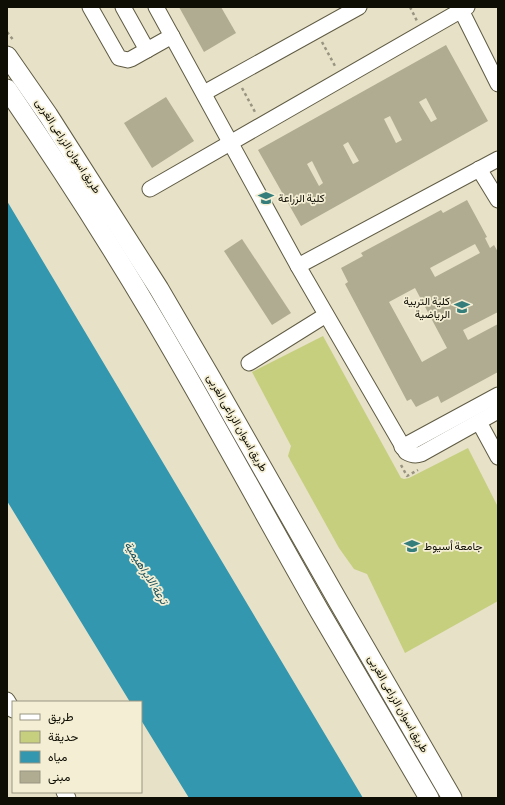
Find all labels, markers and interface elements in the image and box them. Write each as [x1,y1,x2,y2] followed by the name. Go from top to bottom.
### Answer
[33,96,103,196] street label: طريق اسوان الزراعى الغربى
[257,189,275,207] school or university icon: كلية الزراعة
[278,192,325,205] place label: كلية الزراعة
[404,295,450,321] place label: كلية التربية الرياضية
[453,298,471,316] school or university icon: كلية التربية الرياضية
[204,372,270,474] street label: طريق اسوان الزراعى الغربى
[403,537,421,555] school or university icon: جامعة أسيوط
[121,539,172,608] water label: ترعة الابراهيمية
[424,540,483,553] place label: جامعة أسيوط
[365,653,431,755] street label: طريق اسوان الزراعى الغربى
[12,701,142,793] legend
[48,710,74,725] text: طريق
[48,730,78,745] text: حديقة
[48,750,67,765] text: مياه
[48,770,70,785] text: مبنى

